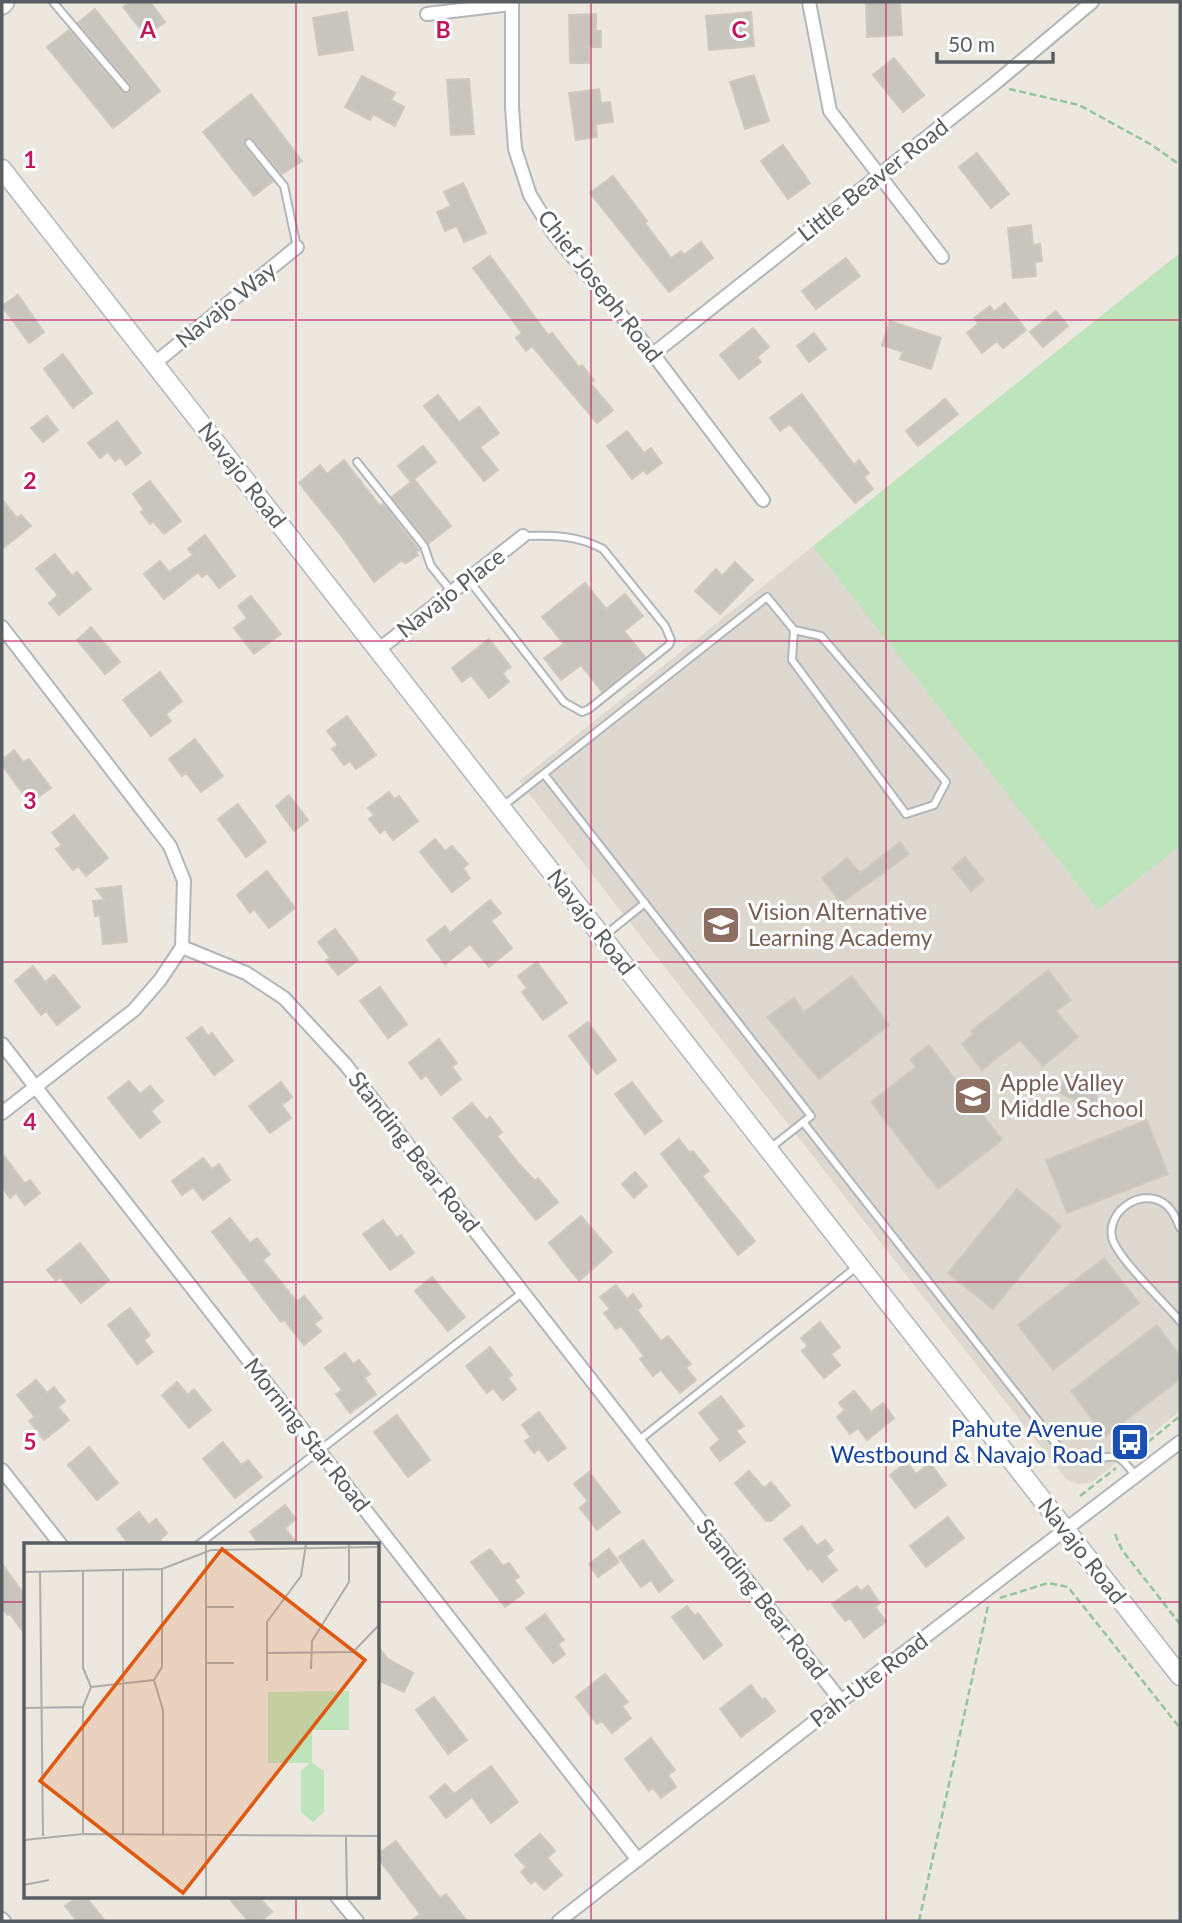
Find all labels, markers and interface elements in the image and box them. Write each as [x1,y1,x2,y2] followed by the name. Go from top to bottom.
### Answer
[139,15,157,43] text: A
[435,15,451,43] text: B
[731,15,747,43] text: C
[937,21,1052,65] scale bar
[948,31,995,56] text: 50 m
[792,112,953,247] street label: Little Beaver Road
[23,145,37,173] text: 1
[533,204,669,367] street label: Chief Joseph Road
[169,255,281,353] street label: Navajo Way
[193,416,293,533] street label: Navajo Road
[23,466,37,494] text: 2
[391,541,510,643] street label: Navajo Place
[23,786,37,814] text: 3
[542,863,642,980] street label: Navajo Road
[748,897,933,951] place label: Vision Alternative Learning Academy
[700,904,742,946] school or university icon: Vision Alternative Learning Academy
[343,1065,486,1237] street label: Standing Bear Road
[1000,1068,1144,1122] place label: Apple Valley Middle School
[952,1075,994,1117] school or university icon: Apple Valley Middle School
[23,1107,37,1135] text: 4
[239,1352,377,1517] street label: Morning Star Road
[831,1414,1103,1468] place label: Pahute Avenue Westbound & Navajo Road
[1109,1421,1151,1463] bus stop icon: Pahute Avenue Westbound & Navajo Road
[23,1427,37,1455] text: 5
[1033,1492,1133,1609] street label: Navajo Road
[691,1512,834,1684] street label: Standing Bear Road
[24,1543,380,1898] inset map
[804,1626,933,1733] street label: Pah-Ute Road

